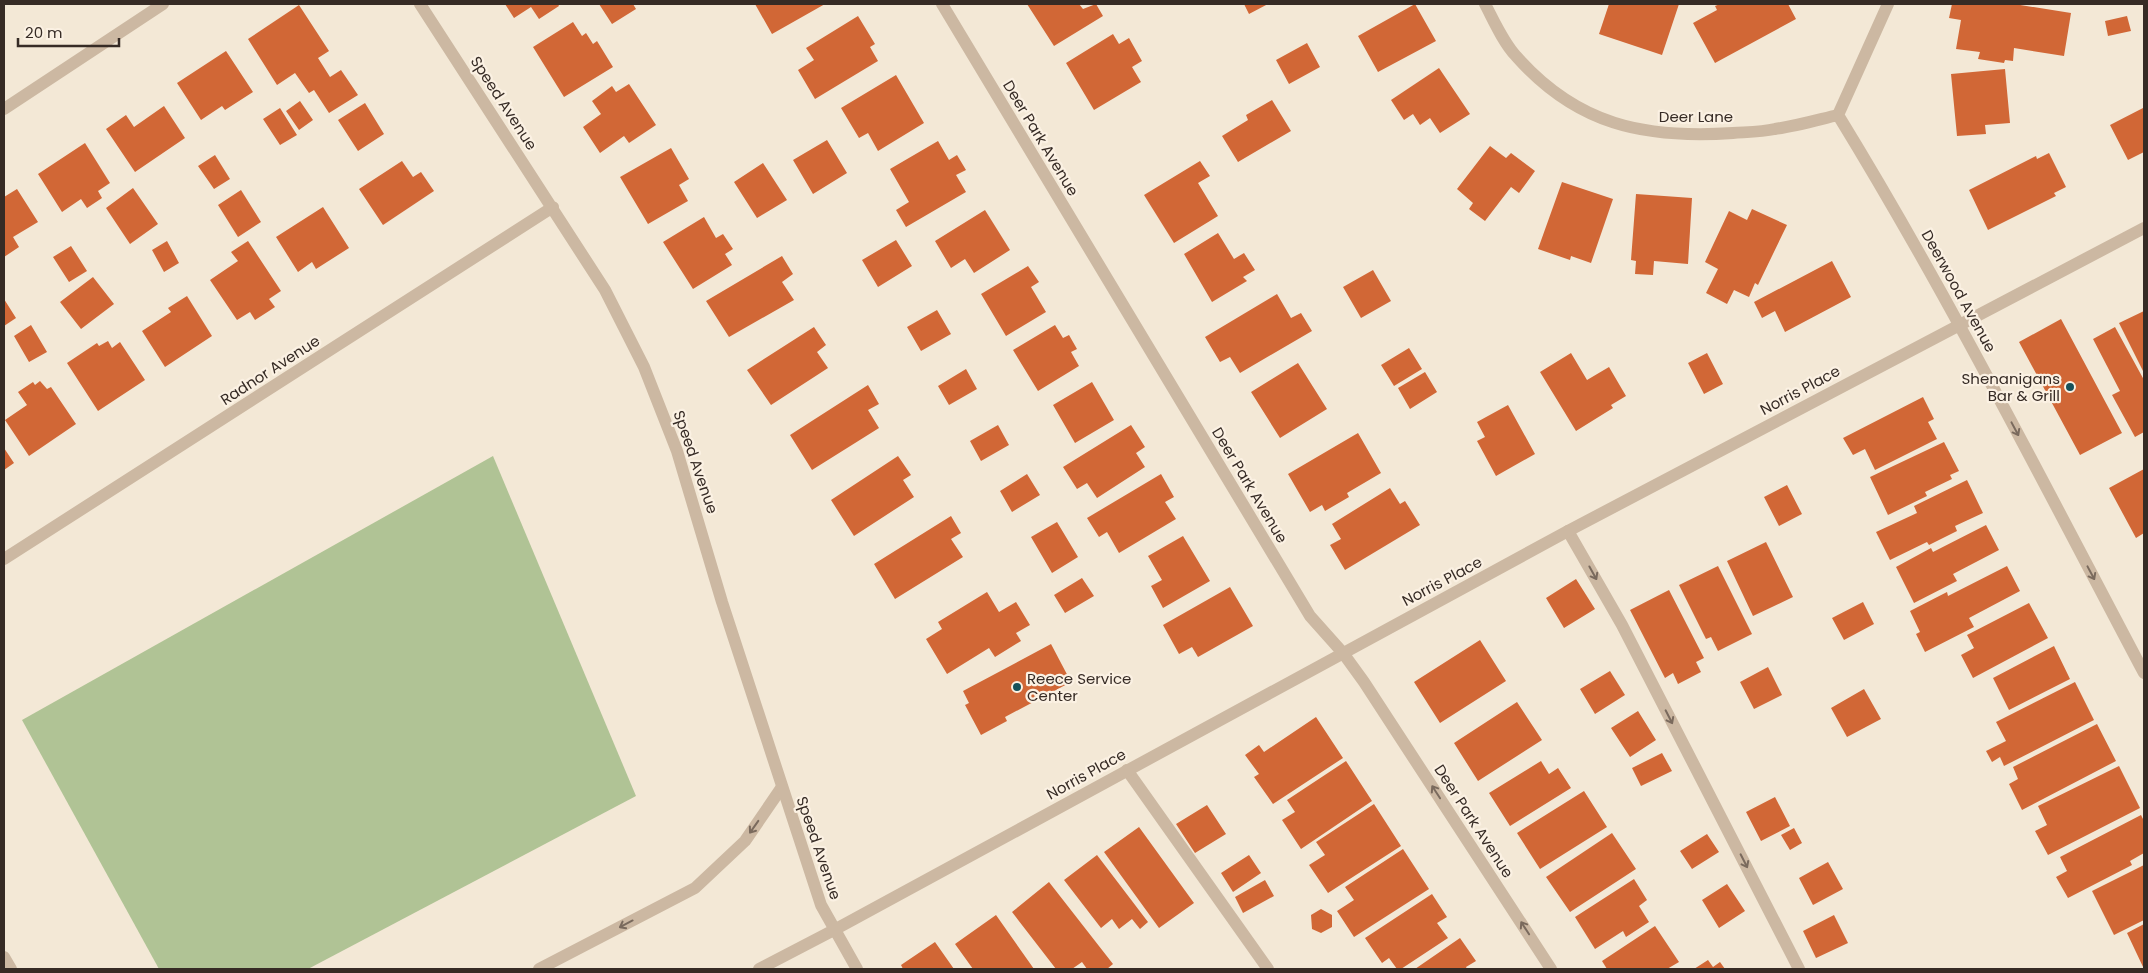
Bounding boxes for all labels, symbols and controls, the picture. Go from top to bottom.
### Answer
scale bar [18,15,119,47]
text: 20 m [25,22,63,43]
street label: Speed Avenue [466,52,542,154]
street label: Deer Park Avenue [998,76,1084,200]
street label: Deer Lane [1659,106,1733,127]
street label: Deerwood Avenue [1917,226,2001,356]
street label: Radnor Avenue [216,330,324,410]
street label: Norris Place [1756,360,1844,420]
place label: Shenanigans Bar & Grill [1962,368,2060,406]
marker: Shenanigans Bar & Grill [2064,381,2076,393]
street label: Speed Avenue [668,408,724,516]
one-way arrow [2010,422,2020,437]
street label: Deer Park Avenue [1207,423,1293,547]
street label: Norris Place [1398,551,1486,611]
one-way arrow [1589,565,1598,580]
one-way arrow [2087,565,2096,580]
place label: Reece Service Center [1027,668,1131,706]
marker: Reece Service Center [1011,681,1023,693]
one-way arrow [1664,709,1674,724]
street label: Norris Place [1043,744,1129,804]
street label: Deer Park Avenue [1429,760,1519,882]
one-way arrow [1431,786,1441,800]
street label: Speed Avenue [791,794,847,902]
one-way arrow [749,820,759,834]
one-way arrow [1740,853,1749,868]
one-way arrow [619,920,634,929]
one-way arrow [1519,922,1529,936]

